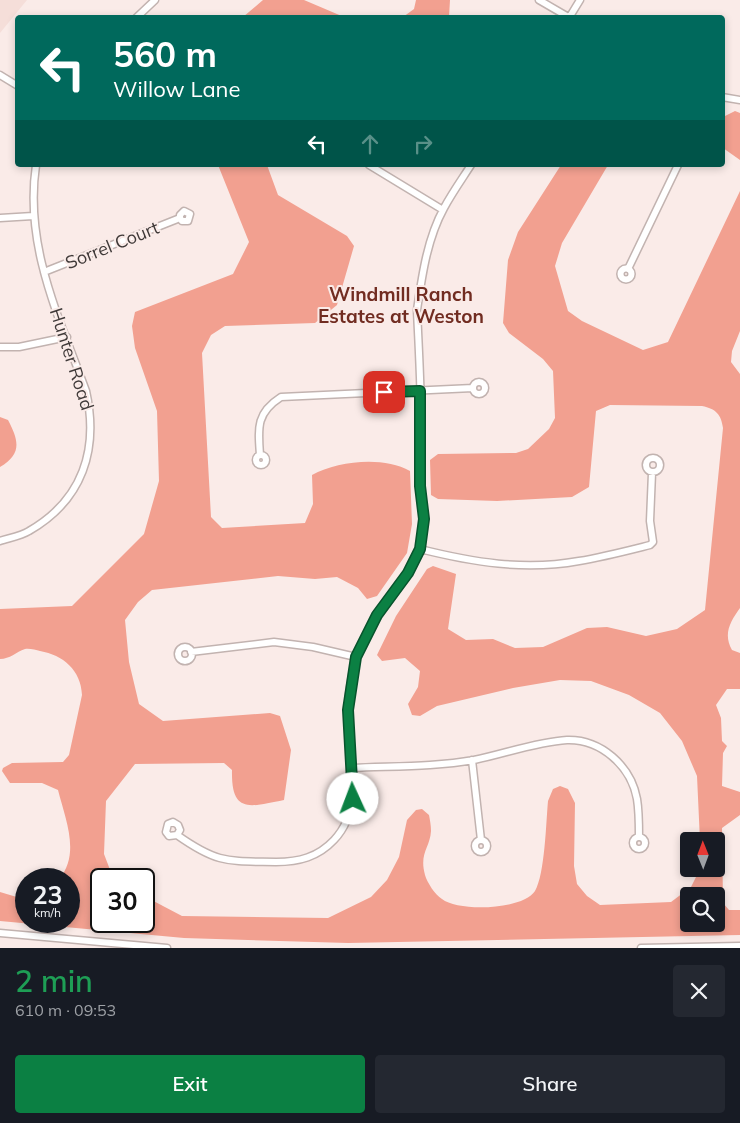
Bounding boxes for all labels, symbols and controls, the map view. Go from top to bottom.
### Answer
text: 560 m [113,32,217,76]
icon: left [30,35,95,100]
text: Willow Lane [113,75,240,103]
icon: left [303,130,331,158]
icon: ahead [356,130,384,158]
icon: right [409,130,437,158]
street label: Sorrel Court [62,216,162,274]
district label: Windmill Ranch Estates at Weston [318,282,484,328]
street label: Hunter Road [45,305,99,413]
pin [363,371,405,413]
icon: arrive [370,378,398,406]
position arrow [326,772,378,824]
north arrow [680,832,725,878]
map controls [680,832,725,932]
speed limit sign: 30 [90,868,155,933]
text: 23 [32,879,63,910]
button: search [680,887,725,932]
text: km/h [34,905,61,920]
text: 2 min [15,962,93,1000]
button: close [673,965,725,1017]
text: 610 m · 09:53 [15,1000,116,1020]
button: Exit [15,1055,365,1113]
button: Share [375,1055,725,1113]

